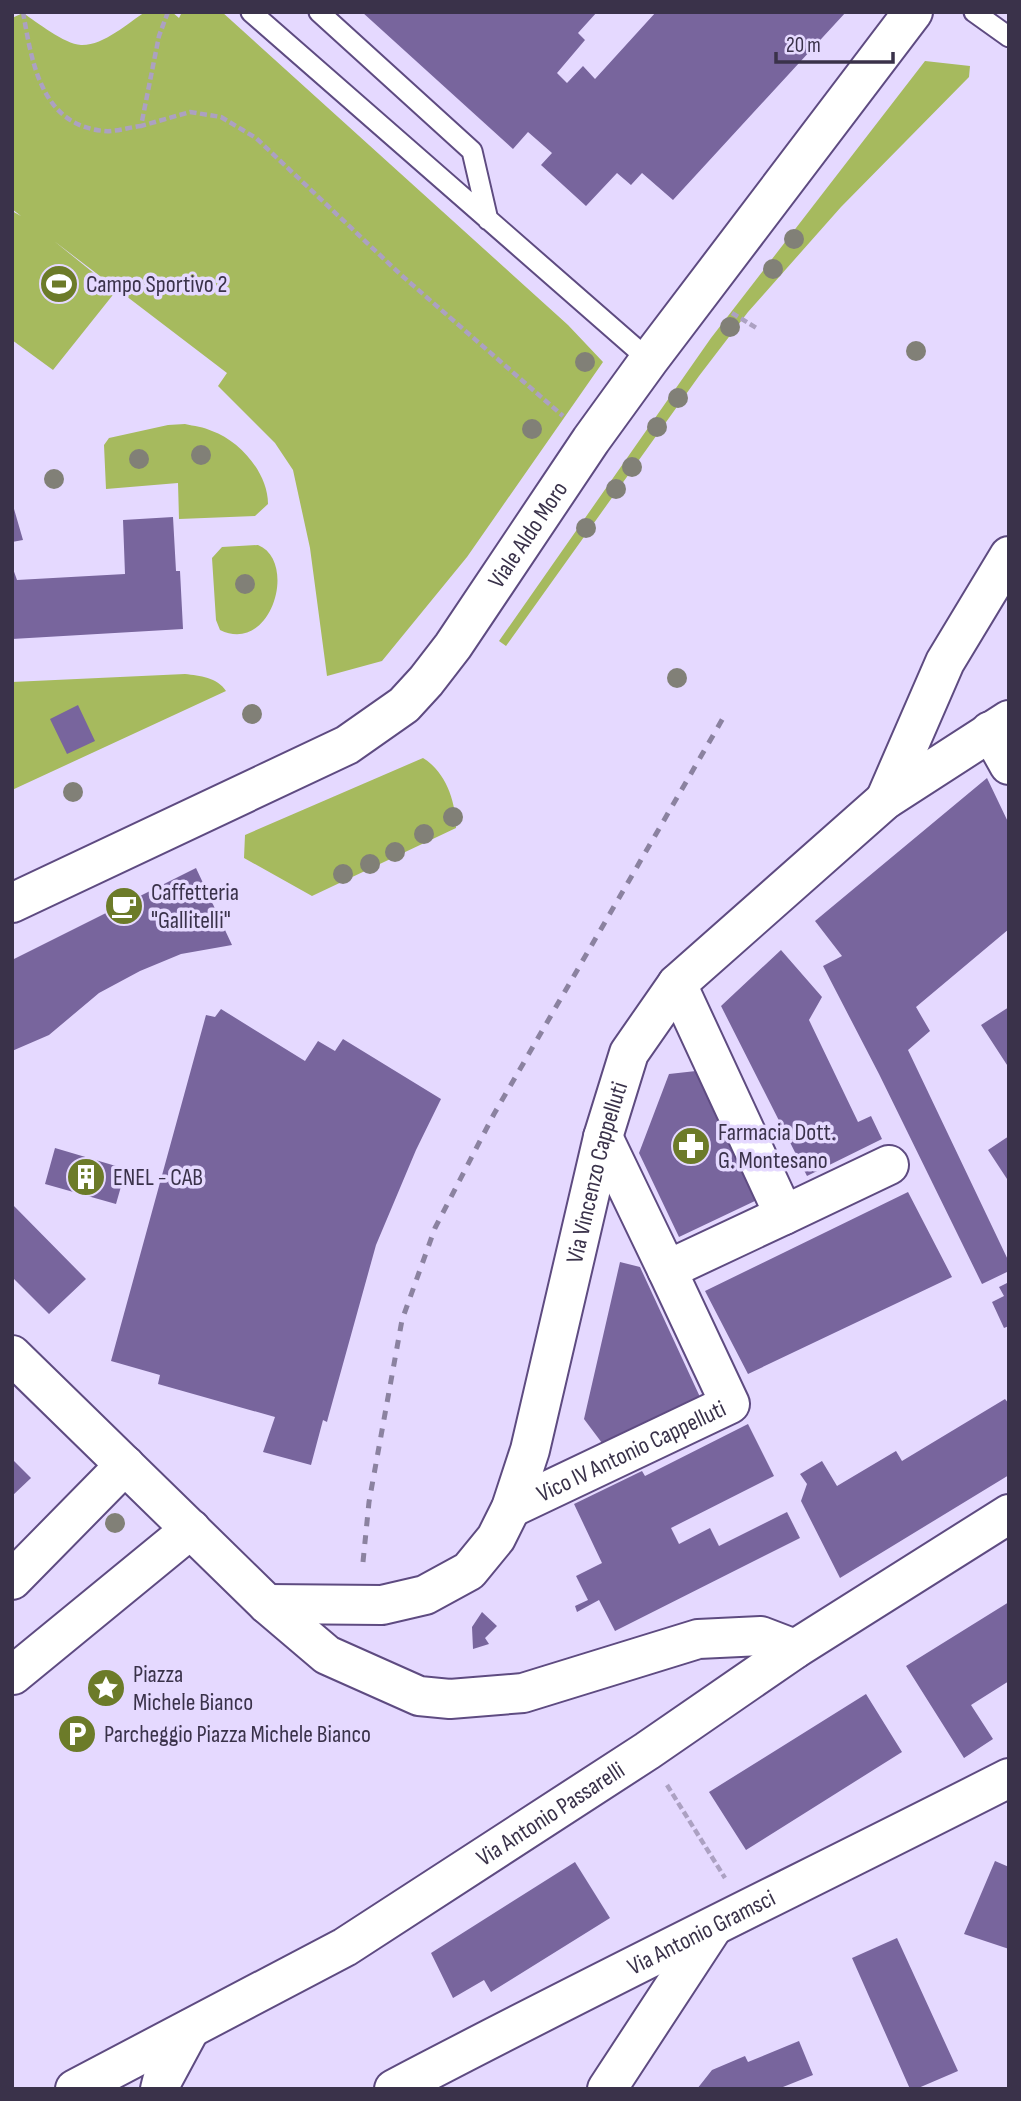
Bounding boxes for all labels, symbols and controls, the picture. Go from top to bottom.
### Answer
scale bar [776,21,893,65]
text: 20 m [786,33,821,58]
sports icon: Campo Sportivo 2 [38,263,80,305]
place label: Campo Sportivo 2 [86,270,227,299]
street label: Viale Aldo Moro [482,476,574,593]
place label: Caffetteria "Gallitelli" [151,878,239,935]
cafe icon: Caffetteria "Gallitelli" [103,885,145,927]
street label: Via Vincenzo Cappelluti [560,1078,634,1266]
place label: Farmacia Dott. G. Montesano [718,1118,836,1175]
pharmacy icon: Farmacia Dott. G. Montesano [670,1125,712,1167]
building icon: ENEL - CAB [65,1156,107,1198]
place label: ENEL - CAB [113,1163,203,1192]
street label: Vico IV Antonio Cappelluti [532,1394,730,1508]
place label: Piazza Michele Bianco [133,1660,253,1717]
place icon: Piazza Michele Bianco [85,1667,127,1709]
parking icon: Parcheggio Piazza Michele Bianco [56,1713,98,1755]
place label: Parcheggio Piazza Michele Bianco [104,1720,371,1749]
street label: Via Antonio Passarelli [471,1755,630,1872]
street label: Via Antonio Gramsci [623,1883,780,1981]

